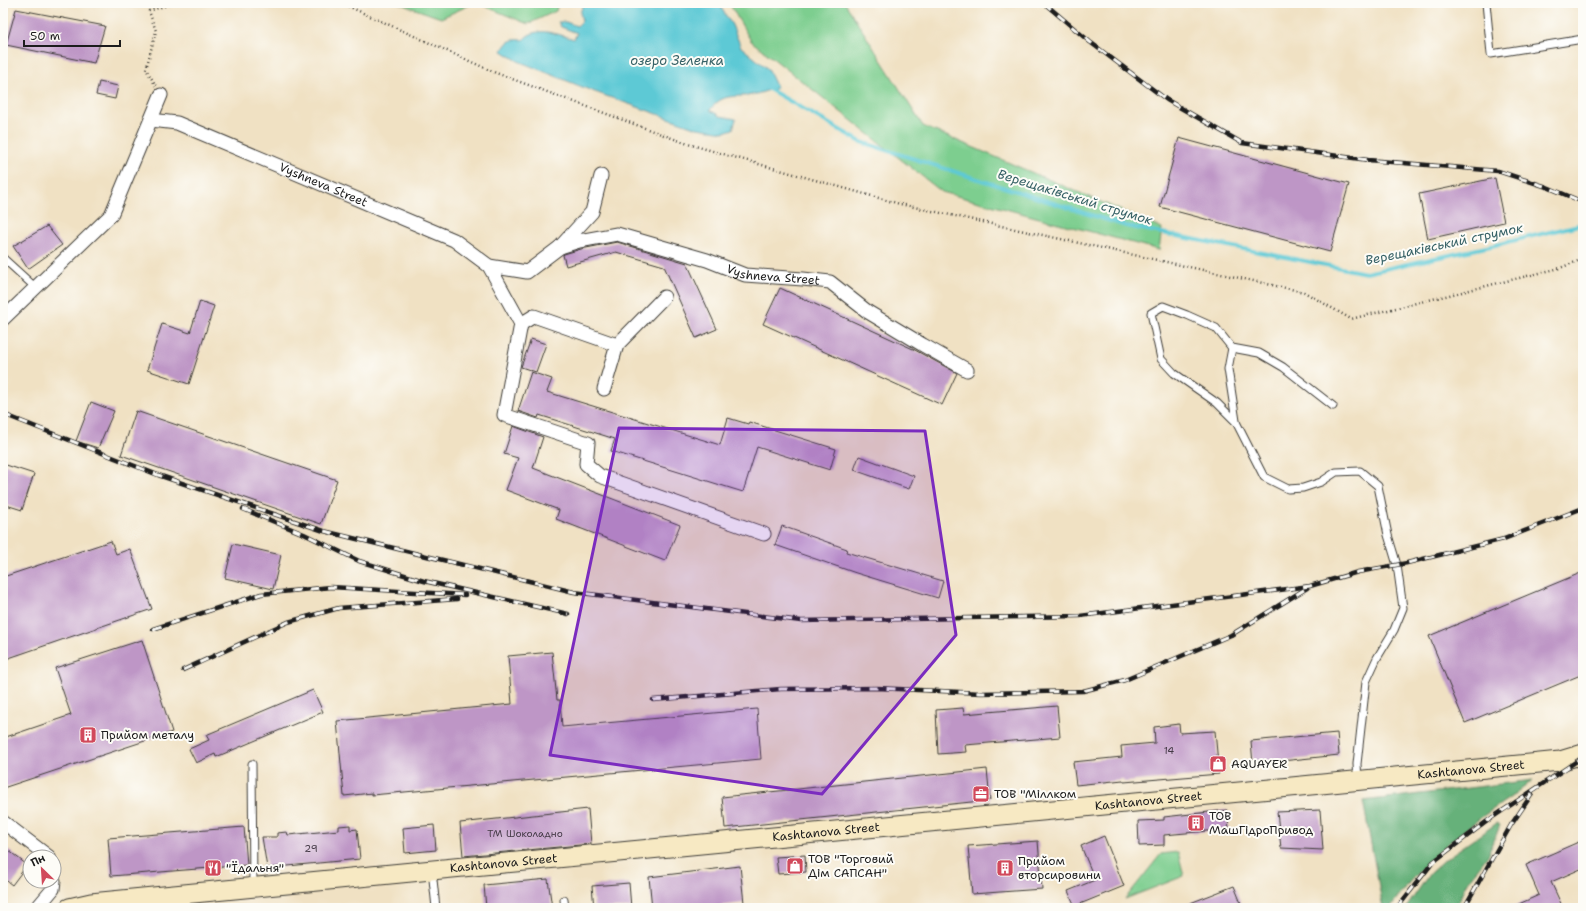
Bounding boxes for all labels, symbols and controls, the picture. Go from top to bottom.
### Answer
scale bar [24,22,120,48]
text: 50 m [30,28,60,44]
water label: озеро Зеленка [630,52,724,69]
street label: Vyshneva Street [277,159,370,211]
water label: Верещаківський струмок [996,165,1155,229]
water label: Верещаківський струмок [1364,219,1525,269]
street label: Vyshneva Street [724,260,821,289]
building icon: Прийом металу [78,725,98,745]
place label: Прийом металу [101,727,194,743]
house number: 14 [1164,744,1174,757]
shop icon: AQUAYER [1208,754,1228,774]
place label: AQUAYER [1231,756,1287,772]
street label: Kashtanova Street [1417,756,1525,783]
office icon: ТОВ "Міллком [971,784,991,804]
place label: ТОВ "Міллком [994,786,1076,802]
street label: Kashtanova Street [1094,788,1203,814]
place label: ТОВ МашГідроПривод [1209,808,1313,838]
building icon: ТОВ МашГідроПривод [1186,813,1206,833]
street label: Kashtanova Street [772,819,880,845]
house number: ТМ Шоколадно [487,827,563,840]
house number: 29 [304,842,318,855]
north arrow [22,849,62,889]
street label: Kashtanova Street [449,850,558,876]
text: Пн [28,851,48,870]
place label: ТОВ "Торговий Дім САПСАН" [808,851,894,881]
place label: Прийом вторсировини [1018,853,1101,883]
shop icon: ТОВ "Торговий Дім САПСАН" [785,856,805,876]
restaurant icon: "Їдальня" [203,858,223,878]
building icon: Прийом вторсировини [995,858,1015,878]
place label: "Їдальня" [226,860,284,876]

